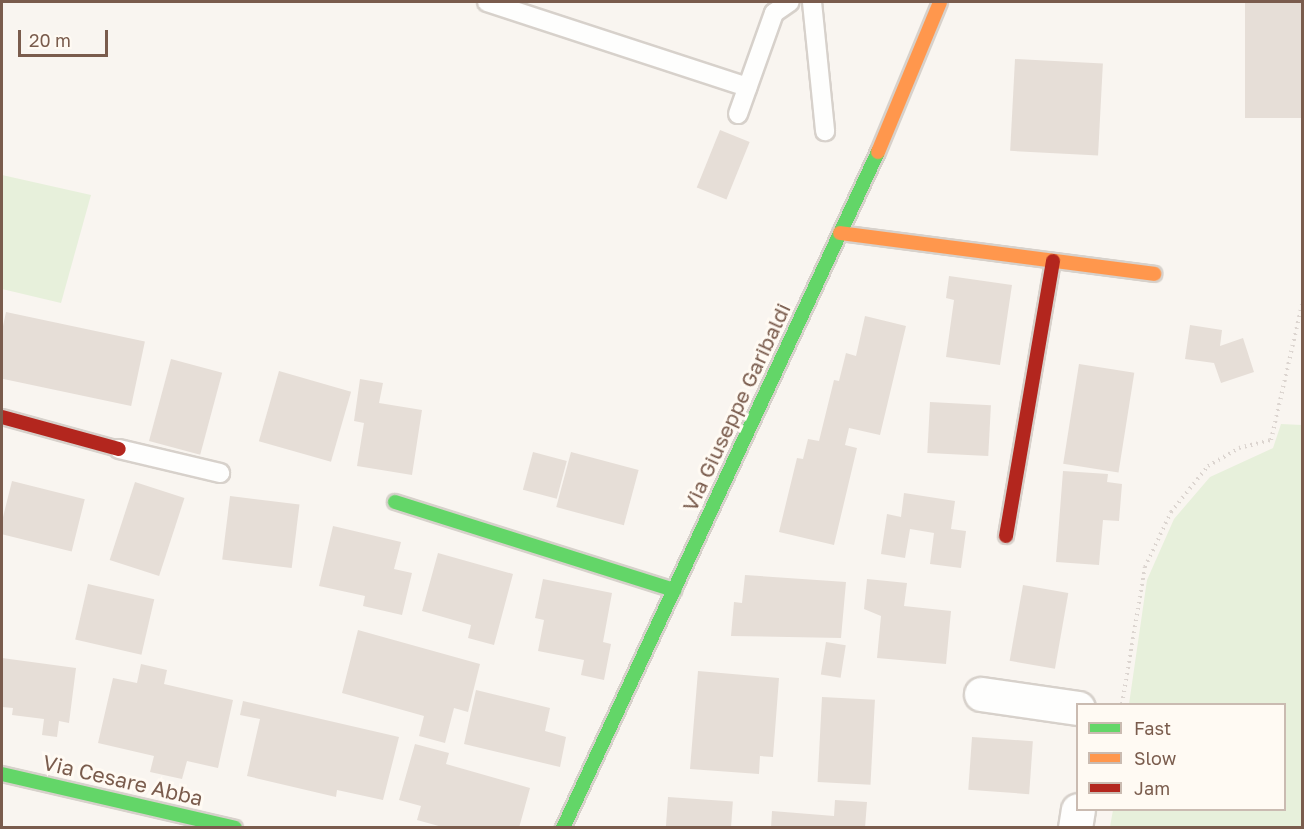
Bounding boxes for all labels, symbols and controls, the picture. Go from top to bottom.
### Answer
scale bar [21,18,111,56]
text: 20 m [29,29,71,51]
street label: Via Giuseppe Garibaldi [677,299,795,515]
legend [1076,703,1286,811]
text: Fast [1134,717,1171,739]
text: Slow [1134,747,1176,769]
street label: Via Cesare Abba [41,749,205,811]
text: Jam [1134,777,1170,799]

